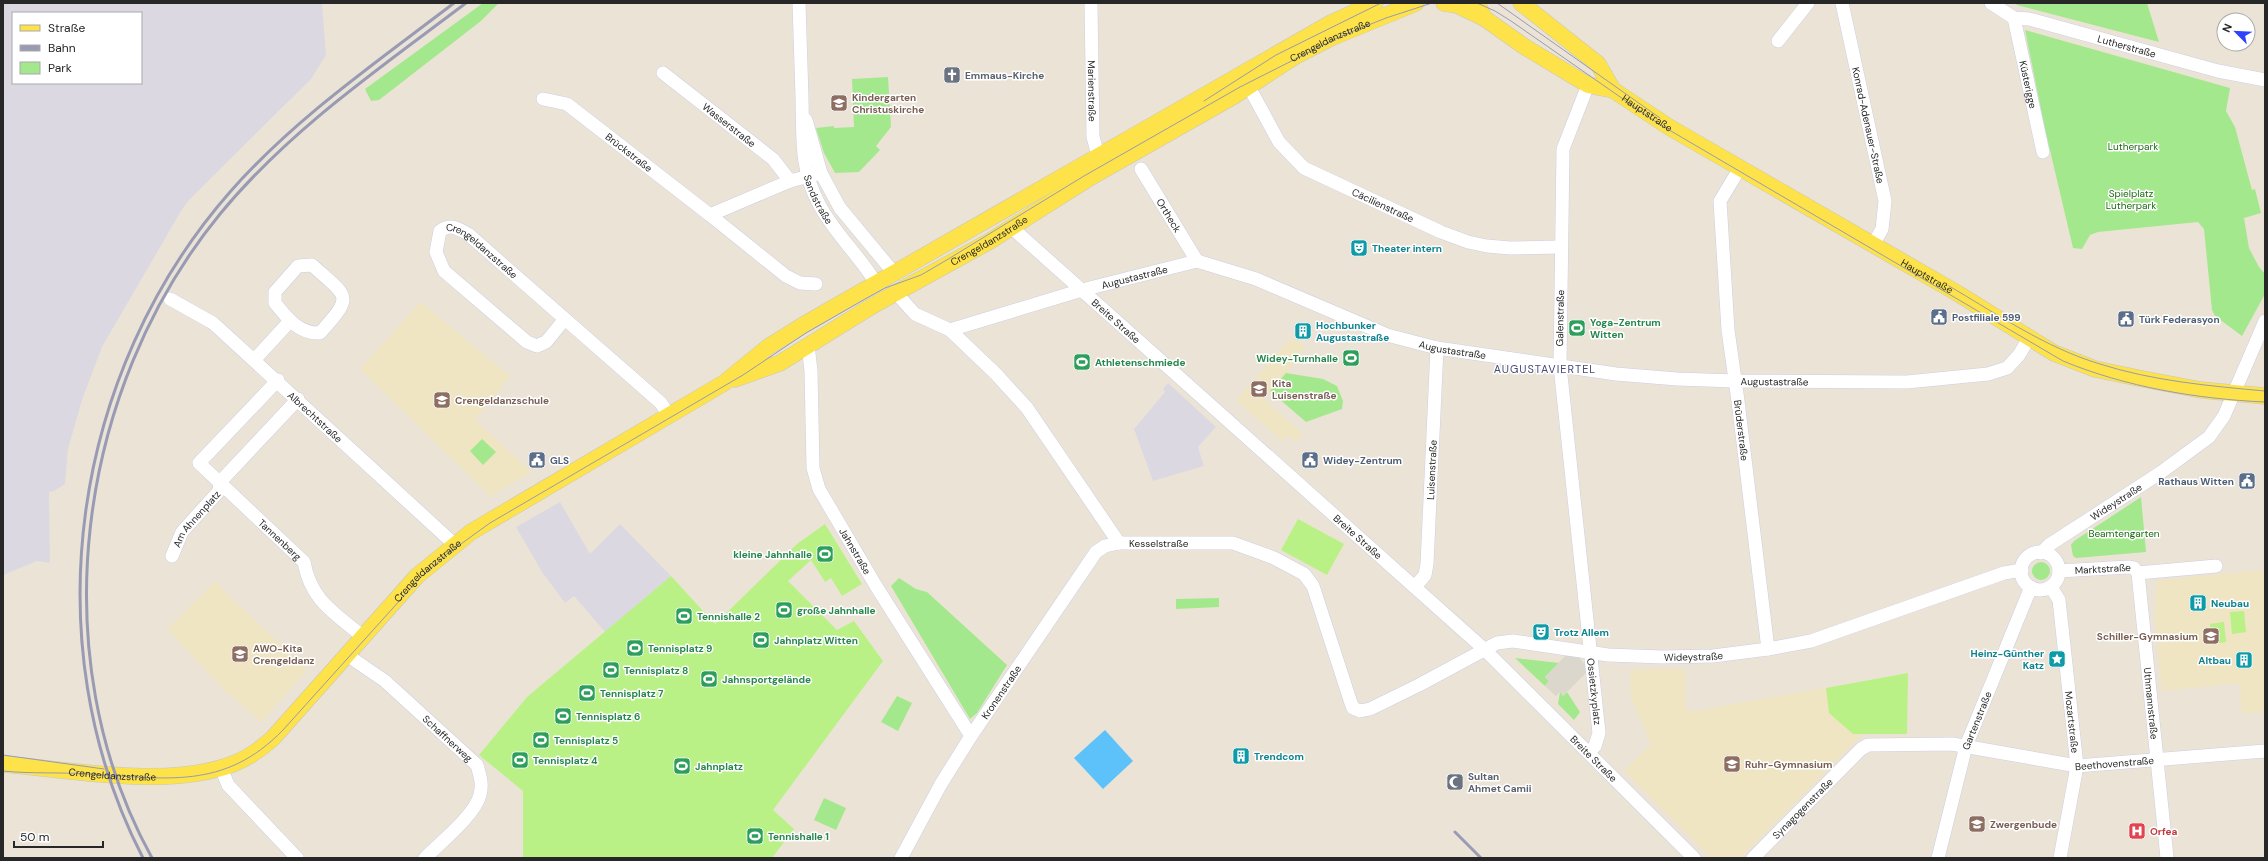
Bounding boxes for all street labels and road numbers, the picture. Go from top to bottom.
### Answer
street label: Crengeldanzstraße [1287,16,1373,65]
street label: Lutherstraße [2096,32,2158,60]
street label: Küsterigge [2017,59,2040,110]
street label: Marienstraße [1085,60,1099,122]
street label: Konrad-Adenauer-Straße [1850,66,1888,185]
street label: Hauptstraße [1620,91,1675,134]
street label: Wasserstraße [700,100,759,150]
street label: Brückstraße [603,130,655,175]
street label: Sandstraße [801,173,836,227]
street label: Cäcilienstraße [1350,185,1416,225]
street label: Ortheck [1154,196,1184,235]
street label: Crengeldanzstraße [948,212,1030,268]
street label: Crengeldanzstraße [446,220,521,281]
street label: Hauptstraße [1899,256,1956,296]
street label: Augustastraße [1100,262,1169,291]
street label: Galenstraße [1553,289,1567,346]
street label: Breite Straße [1089,296,1143,346]
street label: Augustastraße [1418,337,1487,362]
street label: Augustastraße [1741,375,1809,388]
street label: Albrechtstraße [285,388,346,445]
street label: Brüderstraße [1731,399,1752,462]
street label: Luisenstraße [1423,439,1439,500]
street label: Wideystraße [2087,480,2144,523]
street label: Am Ahnenplatz [170,487,223,549]
street label: Breite Straße [1331,511,1385,562]
street label: Tannenberg [256,516,305,563]
street label: Jahnstraße [837,525,874,577]
street label: Crengeldanzstraße [391,536,464,605]
street label: Kesselstraße [1129,537,1189,550]
street label: Marktstraße [2074,560,2133,577]
street label: Wideystraße [1664,648,1724,663]
street label: Ossietzkyplatz [1585,657,1605,726]
street label: Kronenstraße [978,662,1024,721]
street label: Uthmannstraße [2141,667,2161,740]
street label: Gartenstraße [1959,689,1994,752]
street label: Mozartstraße [2062,690,2082,754]
street label: Schaffnerweg [420,712,476,765]
street label: Breite Straße [1568,732,1620,785]
street label: Beethovenstraße [2074,753,2155,773]
street label: Crengeldanzstraße [68,765,157,783]
street label: Synagogenstraße [1769,775,1835,841]

